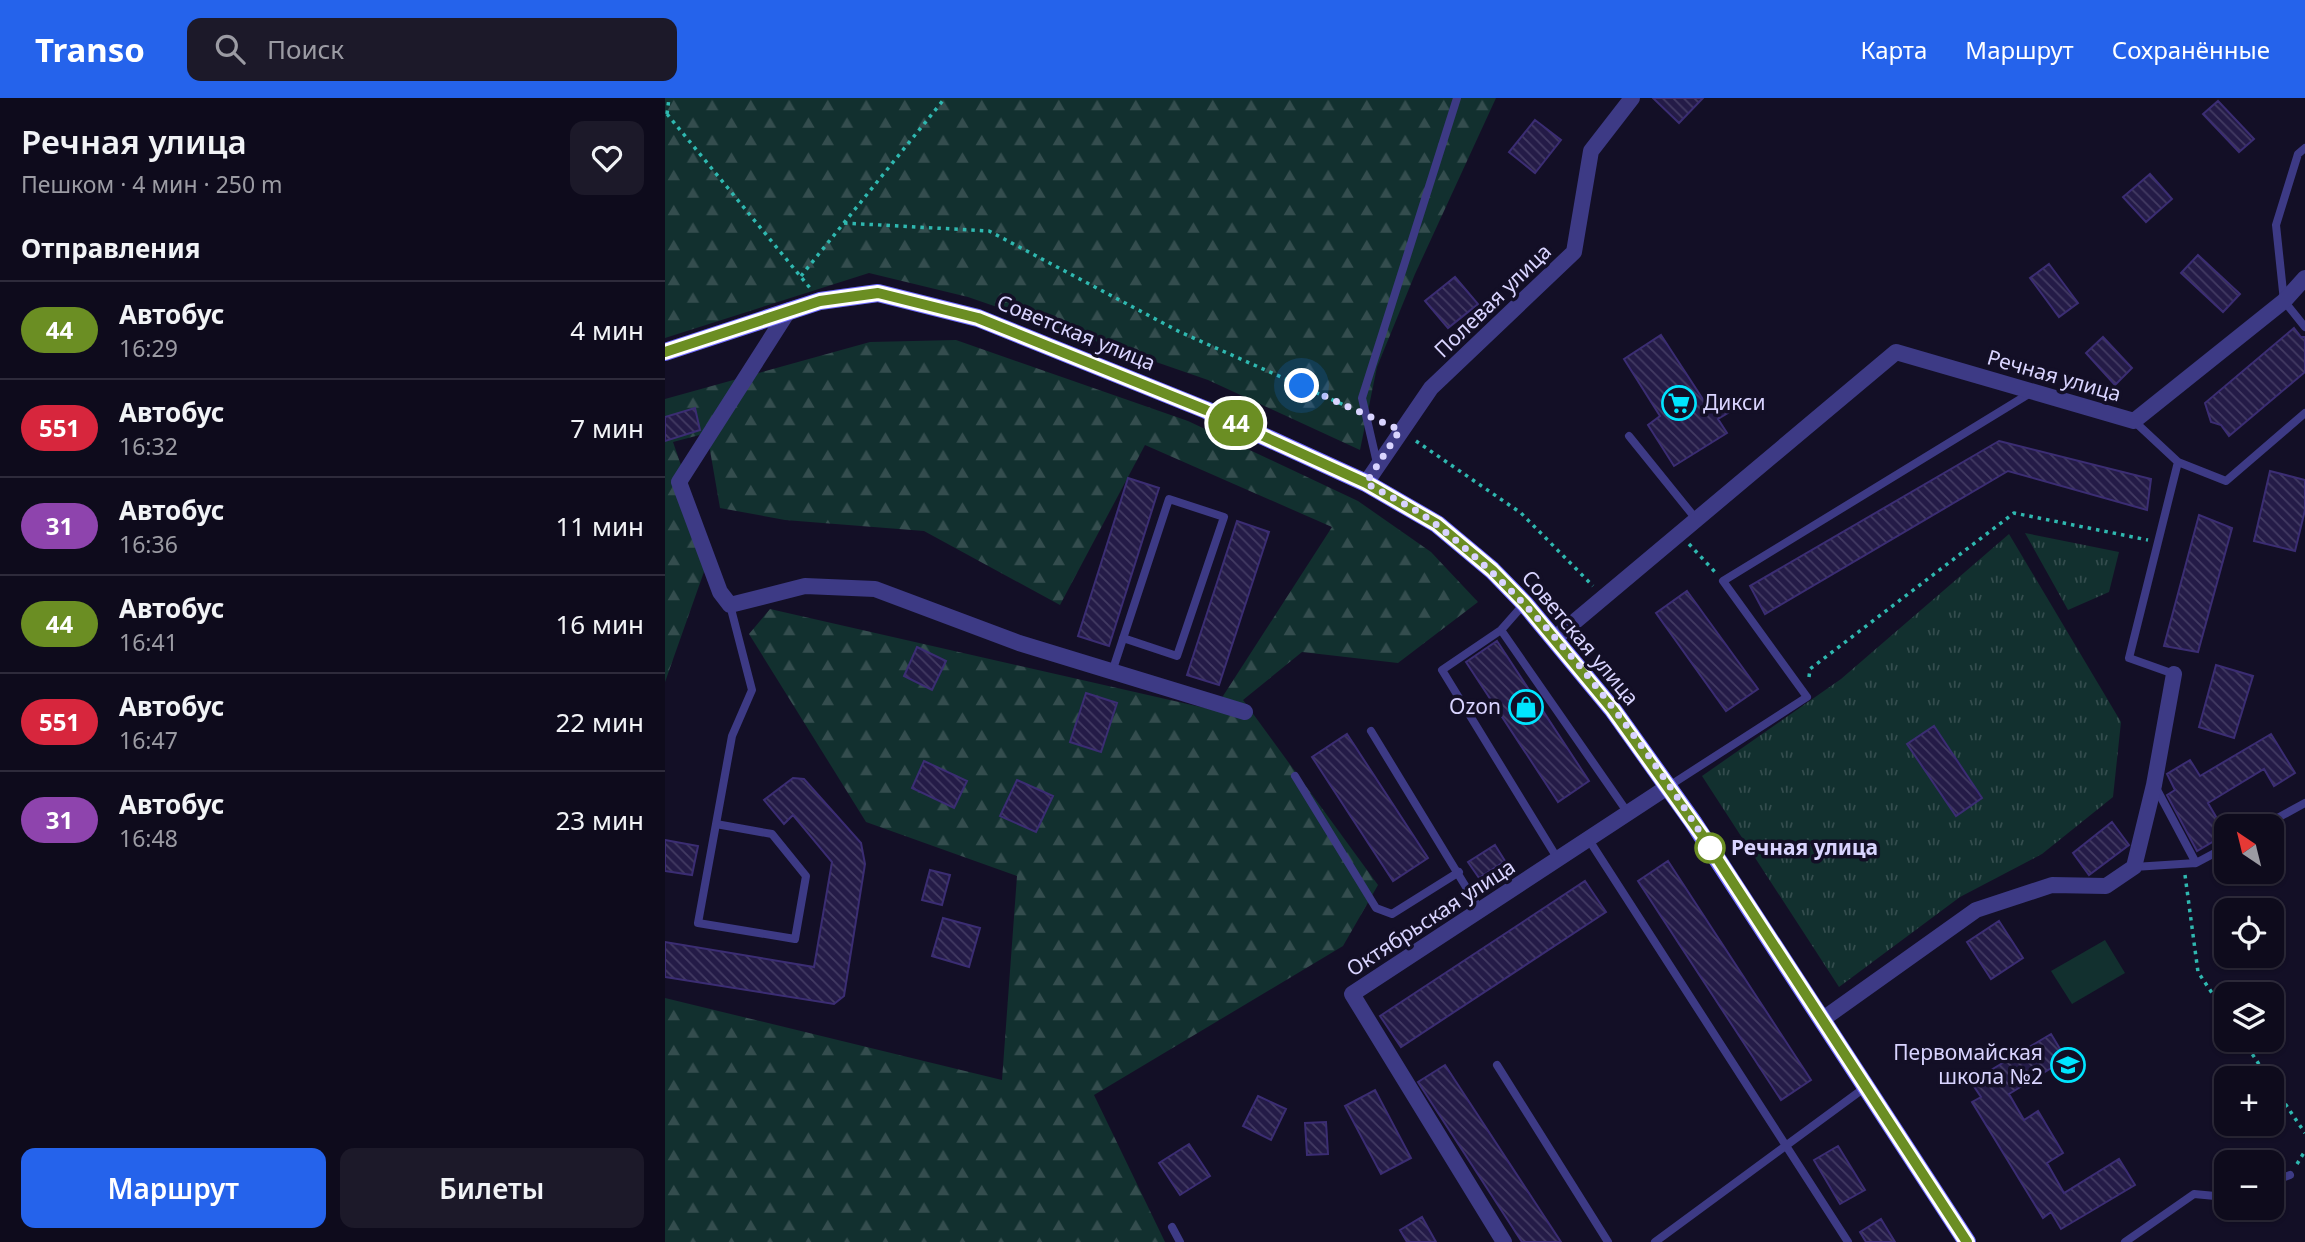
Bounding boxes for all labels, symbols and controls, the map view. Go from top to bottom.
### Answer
search box [187,18,677,81]
text: Transo [35,27,145,72]
icon: search [211,30,249,68]
text: Поиск [267,31,344,67]
text: Карта [1860,33,1927,66]
text: Маршрут [1965,33,2074,66]
text: Сохранённые [2112,33,2270,66]
text: Речная улица [21,119,247,164]
button: heart [570,121,644,195]
text: Пешком · 4 мин · 250 m [21,168,283,200]
text: Отправления [21,230,200,266]
street label: Полевая улица [1428,237,1557,363]
street label: Советская улица [993,288,1160,377]
text: Автобус [119,296,224,332]
text: 4 мин [570,312,644,348]
text: 44 [46,313,73,346]
text: 16:29 [119,332,178,364]
street label: Речная улица [1984,343,2124,408]
your location [1284,368,1319,403]
supermarket icon: Дикси [1660,384,1698,422]
place label: Дикси [1703,388,1765,416]
text: Автобус [119,394,224,430]
line badge: 44 [1205,400,1267,446]
text: 44 [1222,406,1250,439]
text: 7 мин [570,410,644,446]
text: 551 [39,411,80,444]
text: 16:32 [119,430,178,462]
text: Автобус [119,492,224,528]
text: 11 мин [555,508,644,544]
text: 31 [46,509,73,542]
text: 16:36 [119,528,178,560]
street label: Советская улица [1516,564,1646,711]
text: Автобус [119,590,224,626]
text: 16 мин [555,606,644,642]
text: 44 [46,607,73,640]
text: 16:41 [119,626,178,658]
text: Автобус [119,688,224,724]
shop icon: Ozon [1507,688,1545,726]
place label: Ozon [1449,692,1501,720]
text: 22 мин [555,704,644,740]
text: 551 [39,705,80,738]
text: 16:47 [119,724,178,756]
text: Автобус [119,786,224,822]
text: 23 мин [555,802,644,838]
text: 31 [46,803,73,836]
north arrow [2214,814,2284,884]
map controls [2214,814,2284,1220]
text: 16:48 [119,822,178,854]
marker: Речная улица [1695,833,1725,863]
place label: Речная улица [1731,833,1878,861]
street label: Октябрьская улица [1341,852,1520,982]
button: locate [2214,898,2284,968]
button: layers [2214,982,2284,1052]
place label: Первомайская школа №2 [1893,1038,2043,1090]
school or university icon: Первомайская школа №2 [2049,1046,2087,1084]
button: + [2214,1066,2284,1136]
button: Маршрут [21,1148,326,1228]
button: Билеты [340,1148,644,1228]
button: − [2214,1150,2284,1220]

